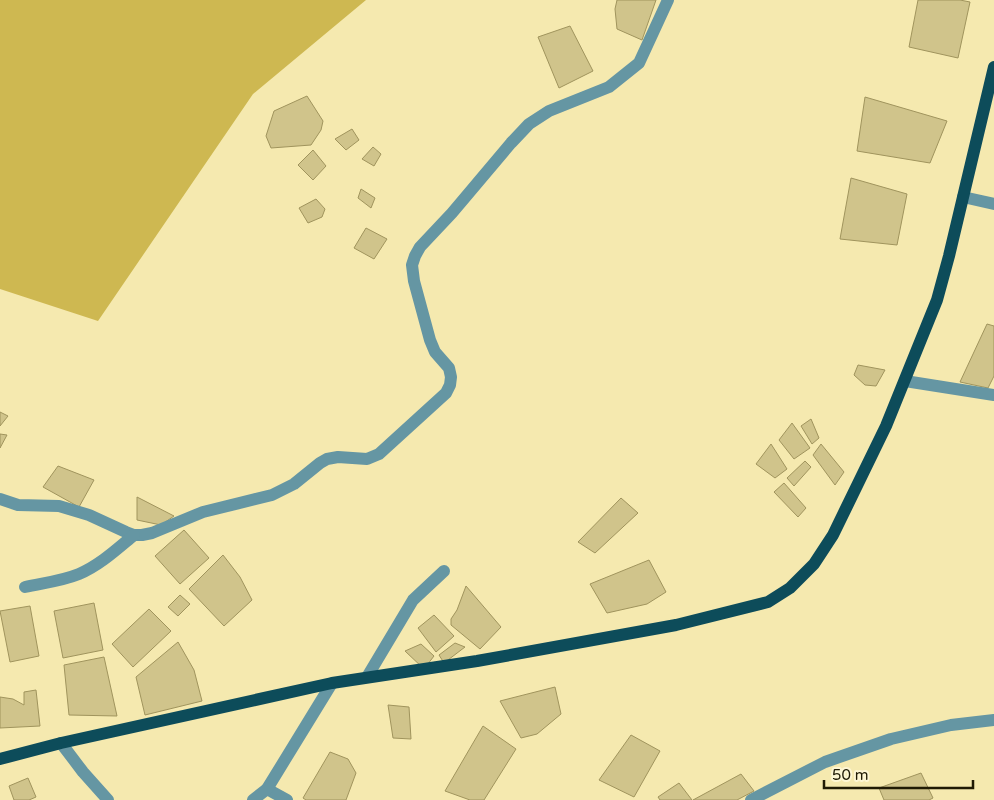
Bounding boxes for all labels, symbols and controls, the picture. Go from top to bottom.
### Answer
scale bar [824,758,973,790]
text: 50 m [832,766,869,784]

